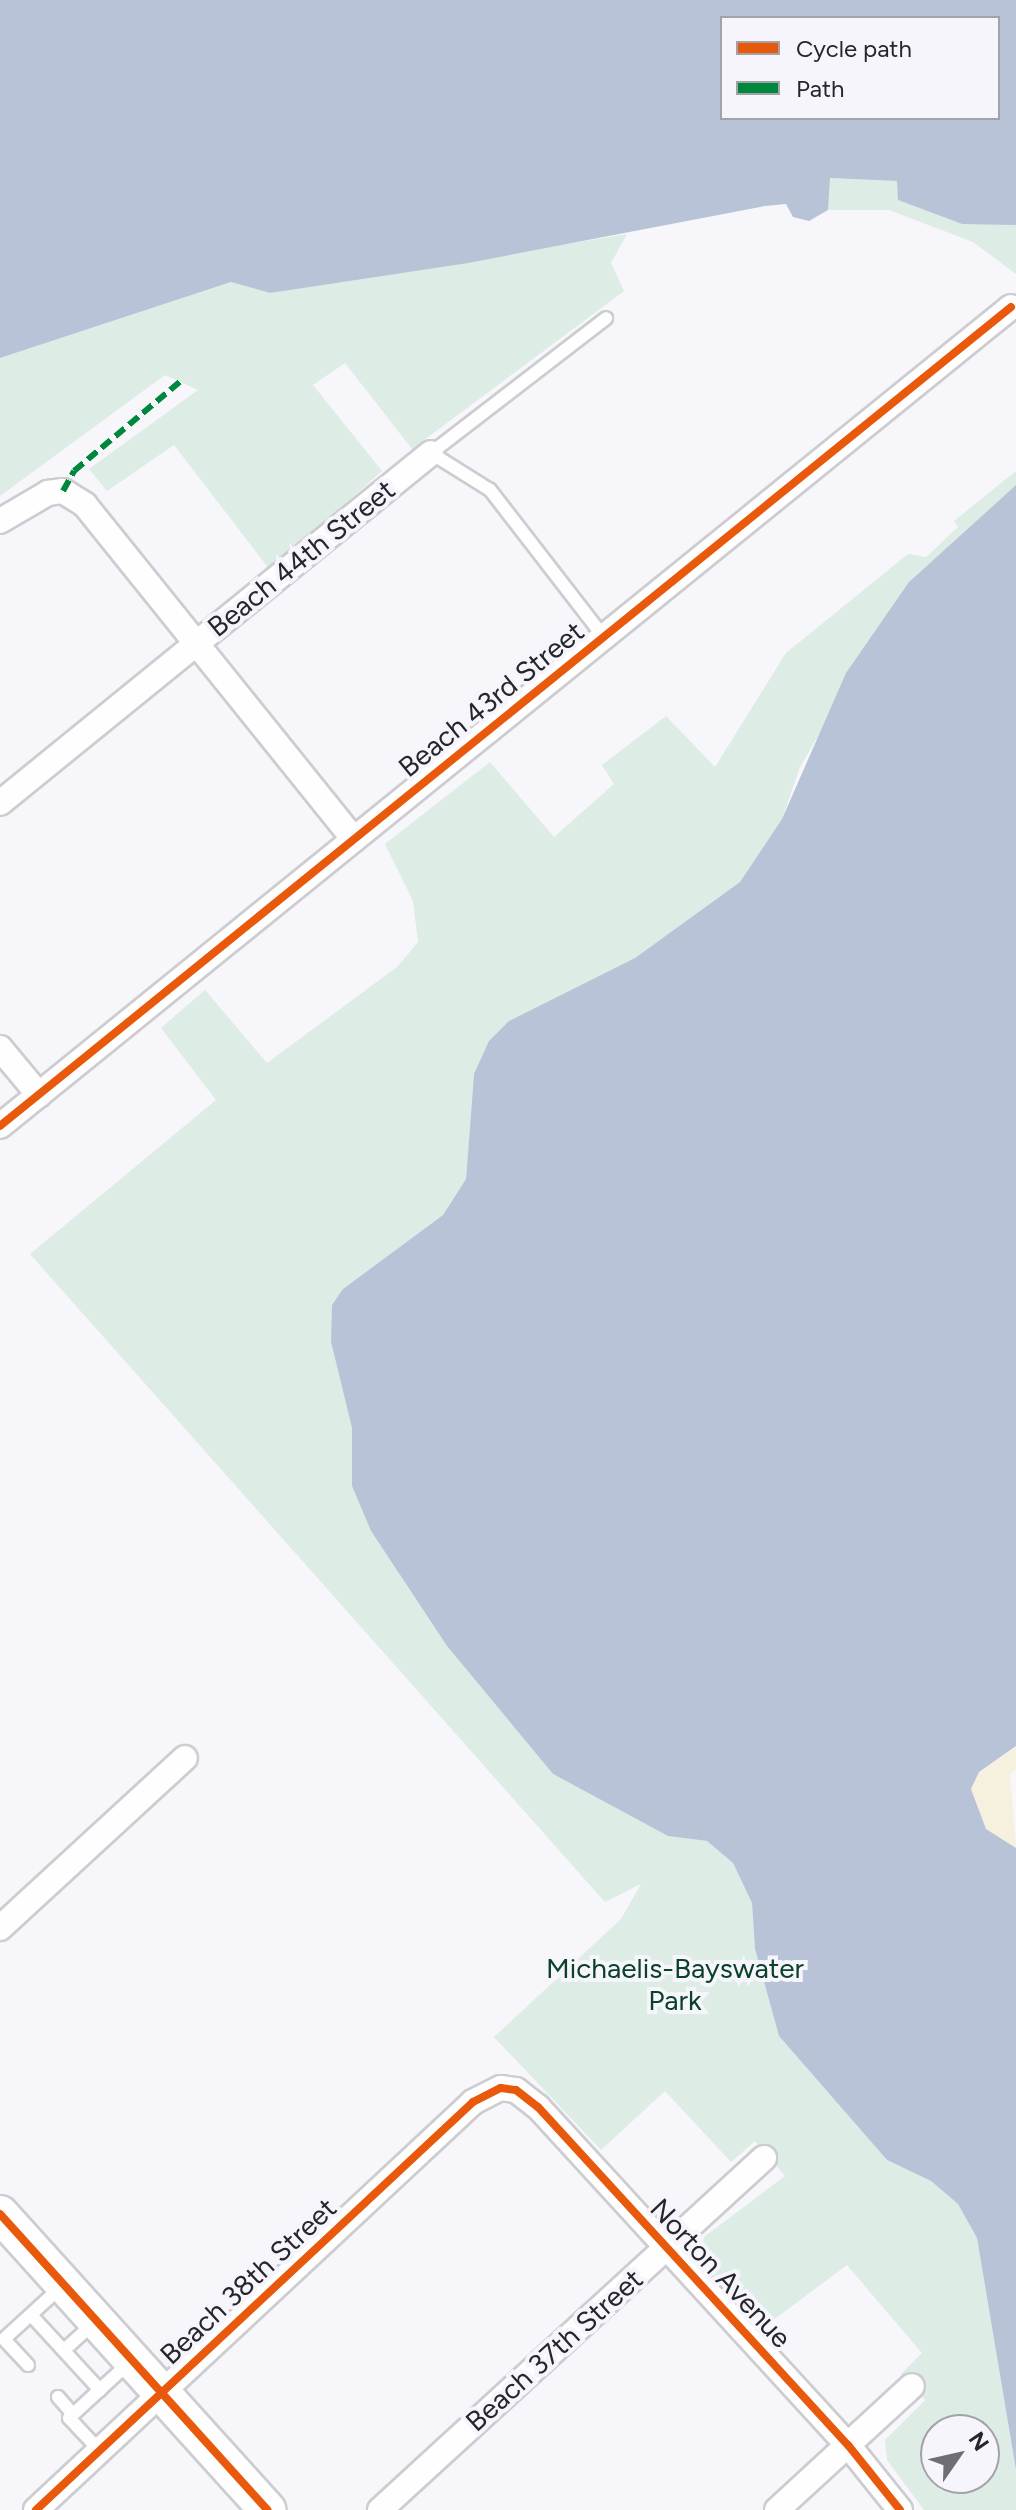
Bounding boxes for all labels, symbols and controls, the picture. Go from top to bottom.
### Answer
legend [720,16,1000,120]
text: Cycle path [796,34,912,63]
text: Path [796,74,844,103]
street label: Beach 44th Street [201,472,401,644]
street label: Beach 43rd Street [392,614,590,784]
park label: Michaelis-Bayswater Park [546,1951,804,2017]
street label: Beach 38th Street [153,2191,343,2371]
street label: Norton Avenue [643,2192,799,2354]
street label: Beach 37th Street [459,2262,649,2438]
north arrow [920,2414,1000,2494]
text: N [963,2427,995,2456]

